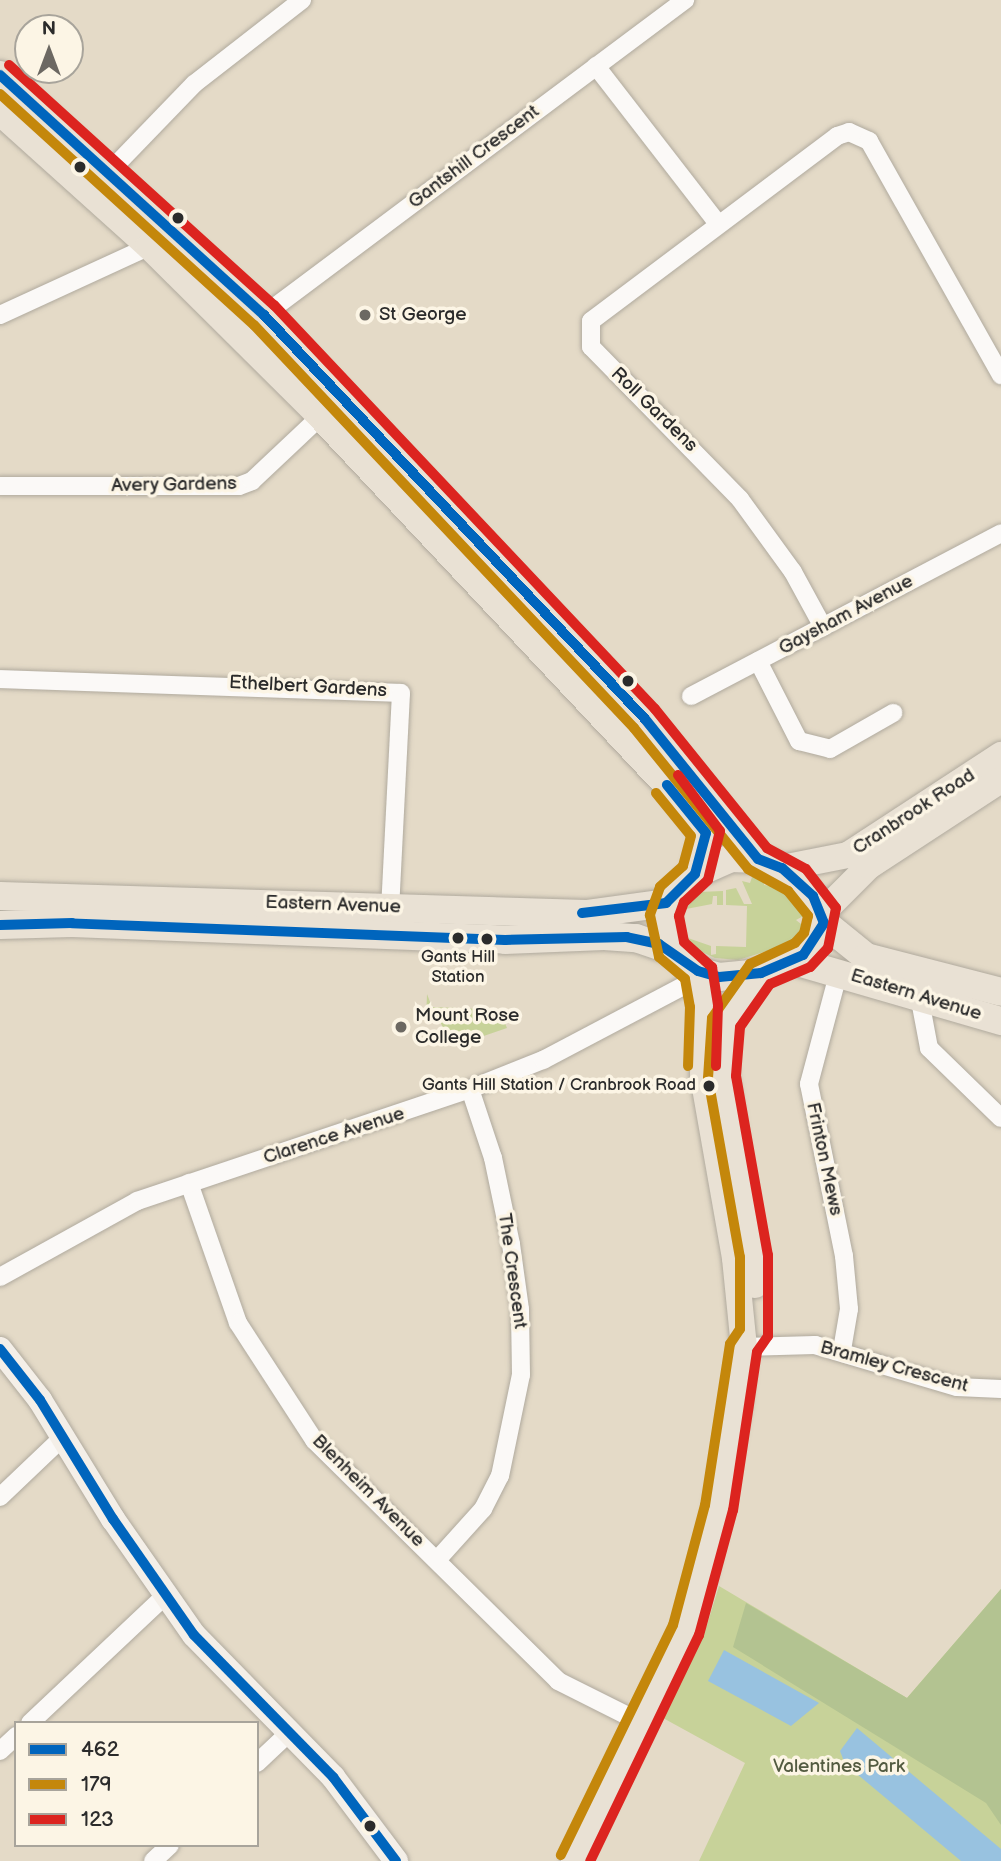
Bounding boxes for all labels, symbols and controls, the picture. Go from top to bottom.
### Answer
north arrow [14,14,84,84]
text: N [42,18,56,41]
street label: Gantshill Crescent [404,100,544,214]
unlabelled marker [73,160,87,174]
unlabelled marker [171,211,185,225]
place label: St George [379,304,467,326]
marker: St George [357,307,373,323]
street label: Roll Gardens [606,363,702,457]
street label: Avery Gardens [111,472,237,498]
street label: Gaysham Avenue [775,570,917,660]
street label: Ethelbert Gardens [228,671,388,703]
unlabelled marker [621,674,635,688]
street label: Cranbrook Road [849,764,979,860]
street label: Eastern Avenue [265,891,401,919]
marker: Gants Hill Station [451,931,465,945]
unlabelled marker [480,932,494,946]
place label: Gants Hill Station [421,948,495,988]
street label: Eastern Avenue [848,964,984,1026]
place label: Mount Rose College [415,1005,519,1049]
marker: Mount Rose College [393,1019,409,1035]
place label: Gants Hill Station / Cranbrook Road [422,1076,696,1096]
marker: Gants Hill Station / Cranbrook Road [702,1079,716,1093]
street label: Frinton Mews [801,1100,847,1218]
street label: Clarence Avenue [261,1102,407,1170]
street label: The Crescent [493,1212,531,1330]
street label: Bramley Crescent [817,1336,971,1398]
street label: Blenheim Avenue [307,1430,429,1552]
legend [14,1721,259,1847]
text: 462 [81,1737,119,1762]
park label: Valentines Park [773,1756,905,1778]
text: 179 [81,1772,112,1797]
text: 123 [81,1807,114,1832]
unlabelled marker [363,1819,377,1833]

